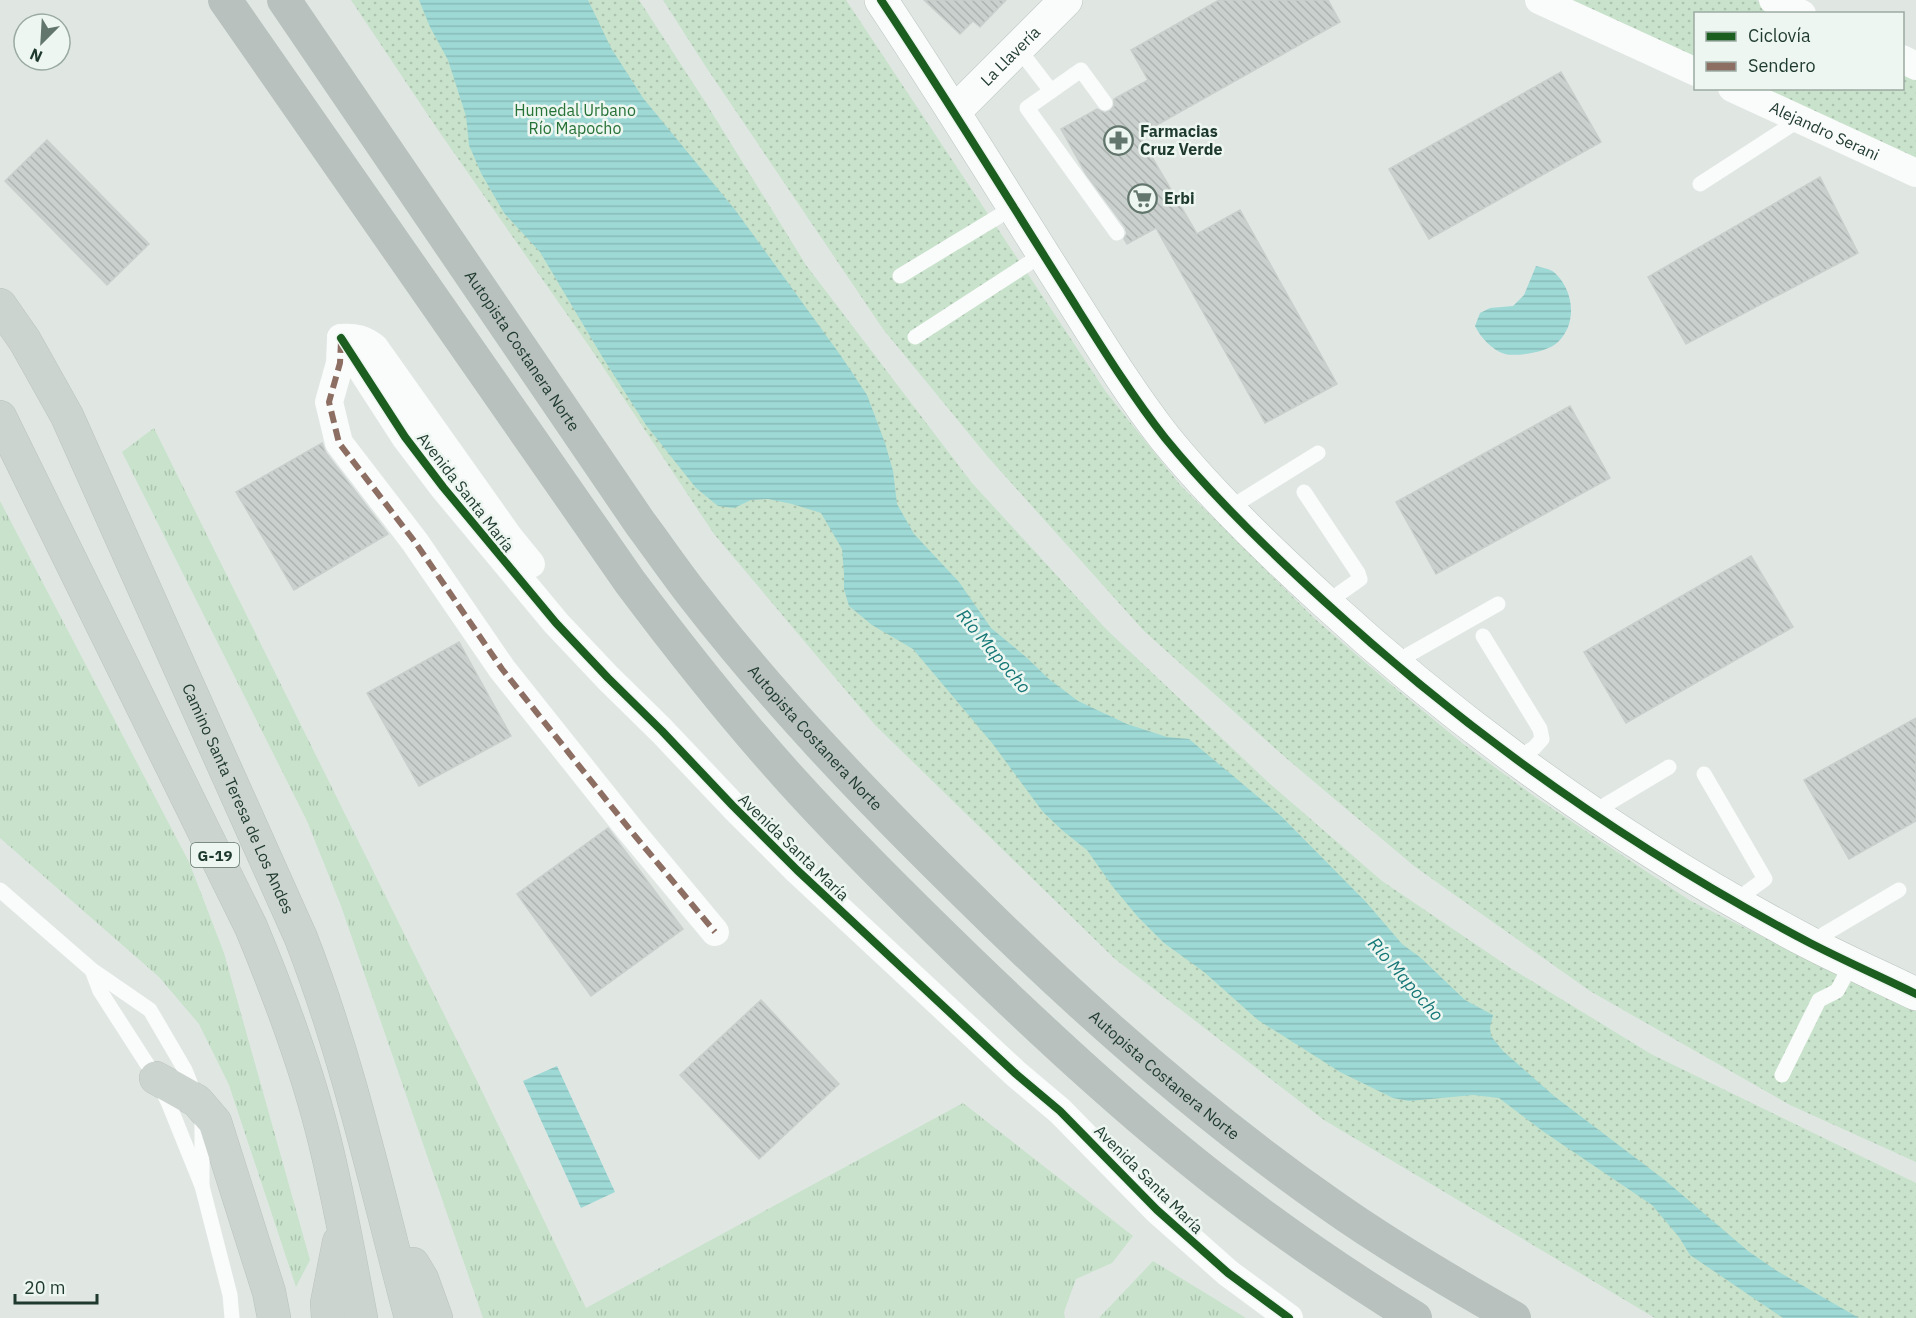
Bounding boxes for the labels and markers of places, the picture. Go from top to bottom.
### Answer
place label: Farmacias Cruz Verde [1140,121,1222,159]
pharmacy icon: Farmacias Cruz Verde [1103,124,1135,156]
supermarket icon: Erbi [1127,182,1159,214]
place label: Erbi [1164,188,1194,208]

